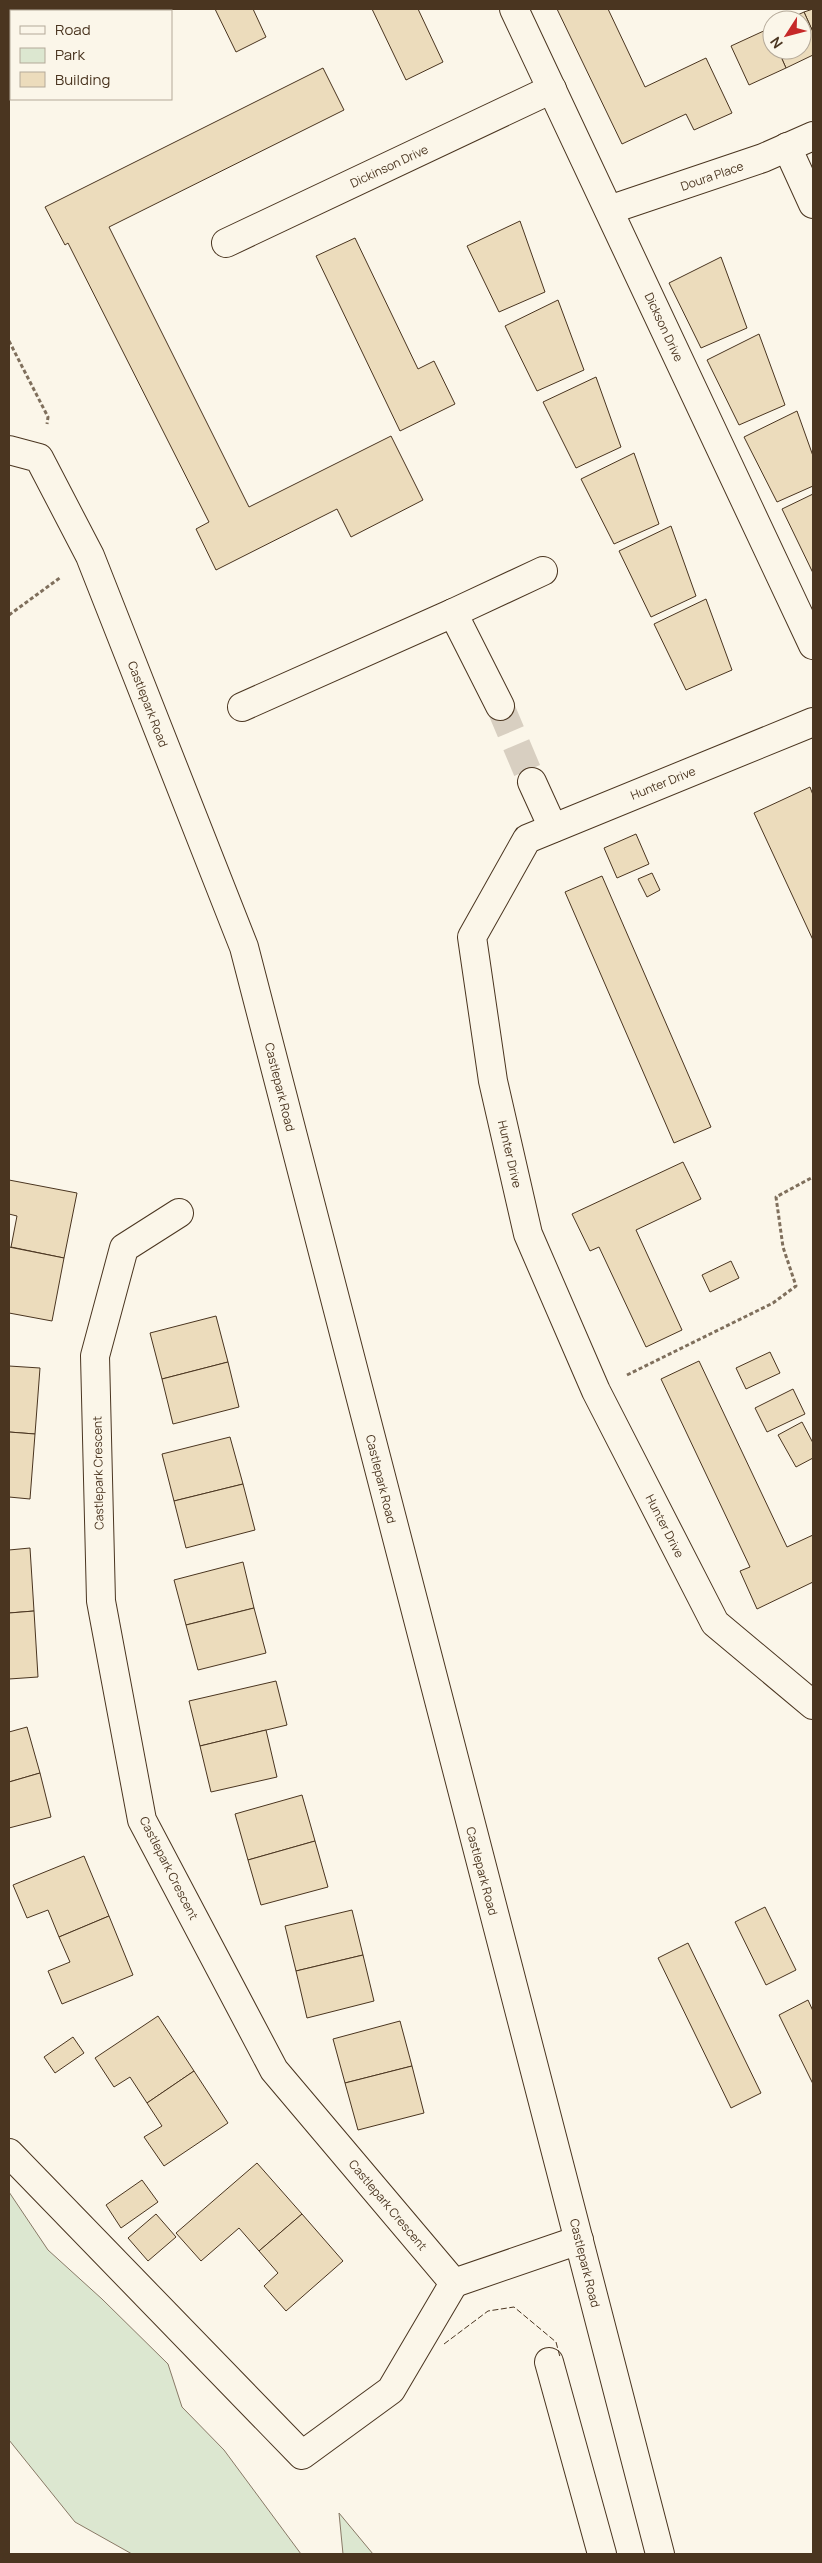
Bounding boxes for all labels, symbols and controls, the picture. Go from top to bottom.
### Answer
legend [10,10,172,100]
north arrow [762,10,812,60]
text: Road [55,19,91,40]
text: N [765,33,787,53]
text: Park [55,44,85,65]
text: Building [55,69,110,90]
street label: Dickinson Drive [347,140,431,192]
street label: Doura Place [678,157,746,195]
street label: Dickson Drive [641,290,687,364]
street label: Castlepark Road [124,659,172,749]
street label: Hunter Drive [628,762,698,804]
street label: Castlepark Road [261,1041,299,1133]
street label: Hunter Drive [494,1119,526,1189]
street label: Castlepark Crescent [89,1416,107,1530]
street label: Castlepark Road [362,1433,400,1525]
street label: Hunter Drive [642,1491,688,1561]
street label: Castlepark Crescent [136,1813,202,1923]
street label: Castlepark Road [462,1825,502,1917]
street label: Castlepark Crescent [345,2156,431,2254]
street label: Castlepark Road [566,2217,604,2309]

